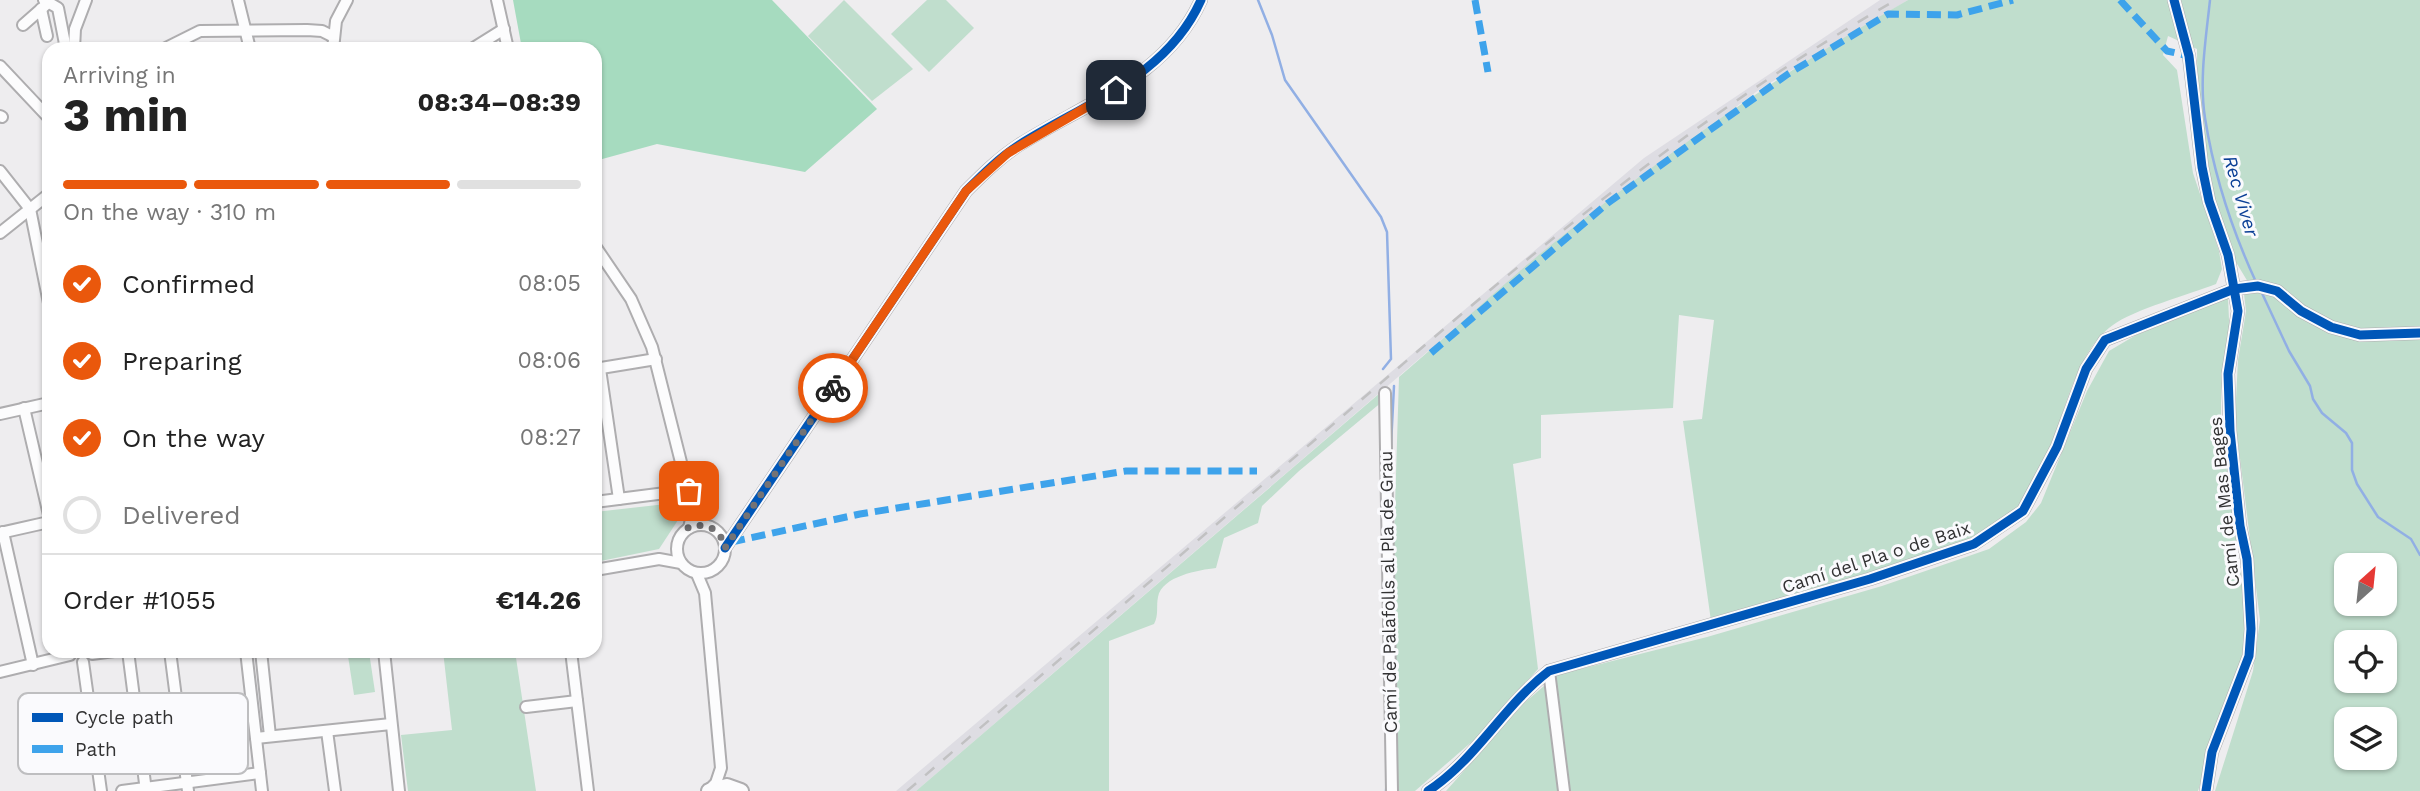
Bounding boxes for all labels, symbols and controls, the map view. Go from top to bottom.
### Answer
pin [1086,60,1146,120]
text: Arriving in [63,62,176,89]
icon: home [1097,71,1135,109]
text: 08:34–08:39 [418,87,581,117]
text: 3 min [63,88,189,142]
water label: Rec Viver [2218,153,2264,240]
text: On the way · 310 m [63,199,276,226]
icon: check [63,265,101,303]
text: Confirmed [122,269,255,299]
text: 08:05 [518,270,581,297]
icon: check [63,342,101,380]
text: Preparing [122,346,242,376]
text: 08:06 [517,347,581,374]
courier [798,353,868,423]
icon: bike [814,369,852,407]
street label: Camí de Mas Bages [2205,416,2243,588]
icon: check [63,419,101,457]
text: On the way [122,423,265,453]
text: 08:27 [520,424,581,451]
street label: Camí de Palafolls al Pla de Grau [1375,451,1401,733]
pin [659,461,719,521]
icon: bag [670,472,708,510]
text: Delivered [122,500,241,530]
street label: Camí del Pla o de Baix [1779,517,1973,597]
north arrow [2334,553,2398,616]
map controls [2334,553,2397,770]
text: Order #1055 [63,585,216,615]
text: €14.26 [496,585,581,615]
button: locate [2334,630,2397,693]
legend [18,693,248,774]
text: Cycle path [75,706,174,729]
button: layers [2334,707,2397,770]
text: Path [75,738,117,761]

